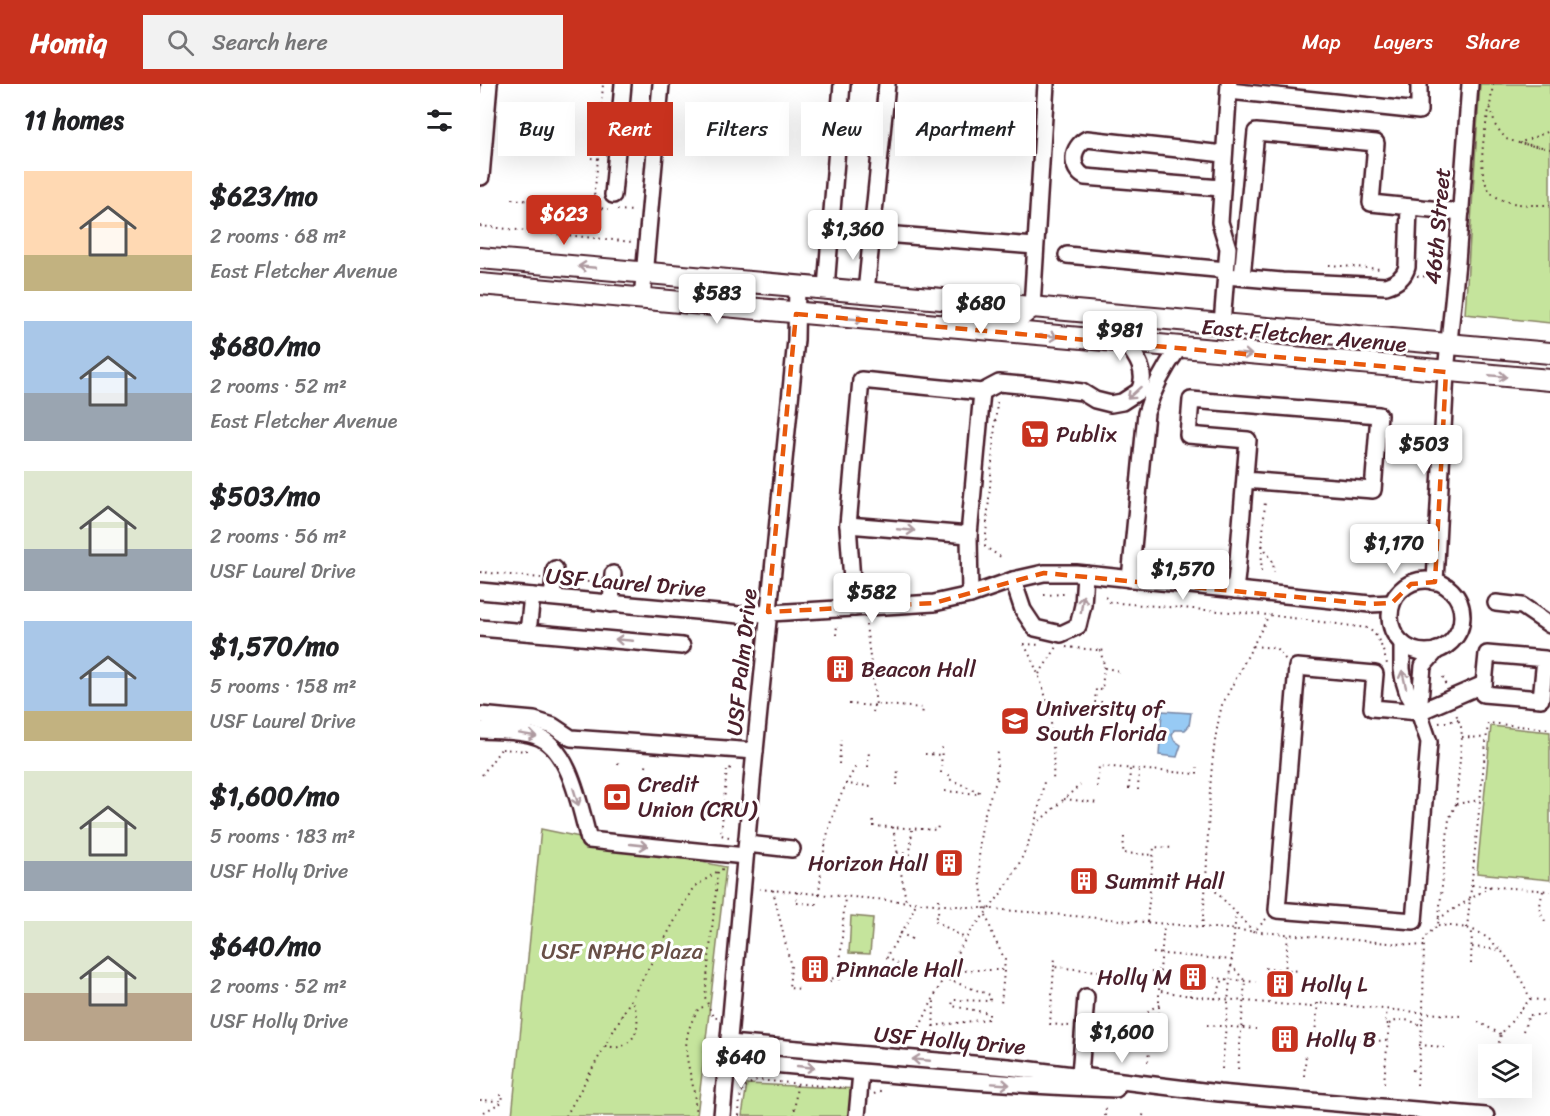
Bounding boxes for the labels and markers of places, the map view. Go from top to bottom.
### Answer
pin: $623 [528,195,600,246]
pin: $1,360 [804,210,902,261]
pin: $583 [681,274,753,325]
pin: $680 [945,284,1017,335]
pin: $981 [1084,311,1156,362]
place label: Publix [1056,415,1118,454]
supermarket icon: Publix [1019,418,1051,450]
pin: $503 [1388,425,1460,476]
pin: $1,170 [1345,524,1443,575]
pin: $1,570 [1134,550,1232,601]
pin: $582 [836,573,908,624]
place label: Beacon Hall [861,650,977,689]
building icon: Beacon Hall [824,653,856,685]
place label: University of South Florida [1036,689,1167,753]
school or university icon: University of South Florida [999,705,1031,737]
place label: Credit Union (CRU) [638,765,758,829]
bank icon: Credit Union (CRU) [601,781,633,813]
place label: Horizon Hall [808,844,929,883]
building icon: Horizon Hall [933,847,965,879]
place label: Summit Hall [1105,862,1225,901]
building icon: Summit Hall [1068,865,1100,897]
place label: Pinnacle Hall [836,950,964,989]
building icon: Pinnacle Hall [799,953,831,985]
place label: Holly M [1097,958,1172,997]
building icon: Holly M [1177,961,1209,993]
place label: Holly L [1301,965,1367,1004]
building icon: Holly L [1264,968,1296,1000]
pin: $1,600 [1073,1013,1171,1064]
place label: Holly B [1306,1020,1376,1059]
building icon: Holly B [1269,1023,1301,1055]
pin: $640 [705,1038,777,1089]

